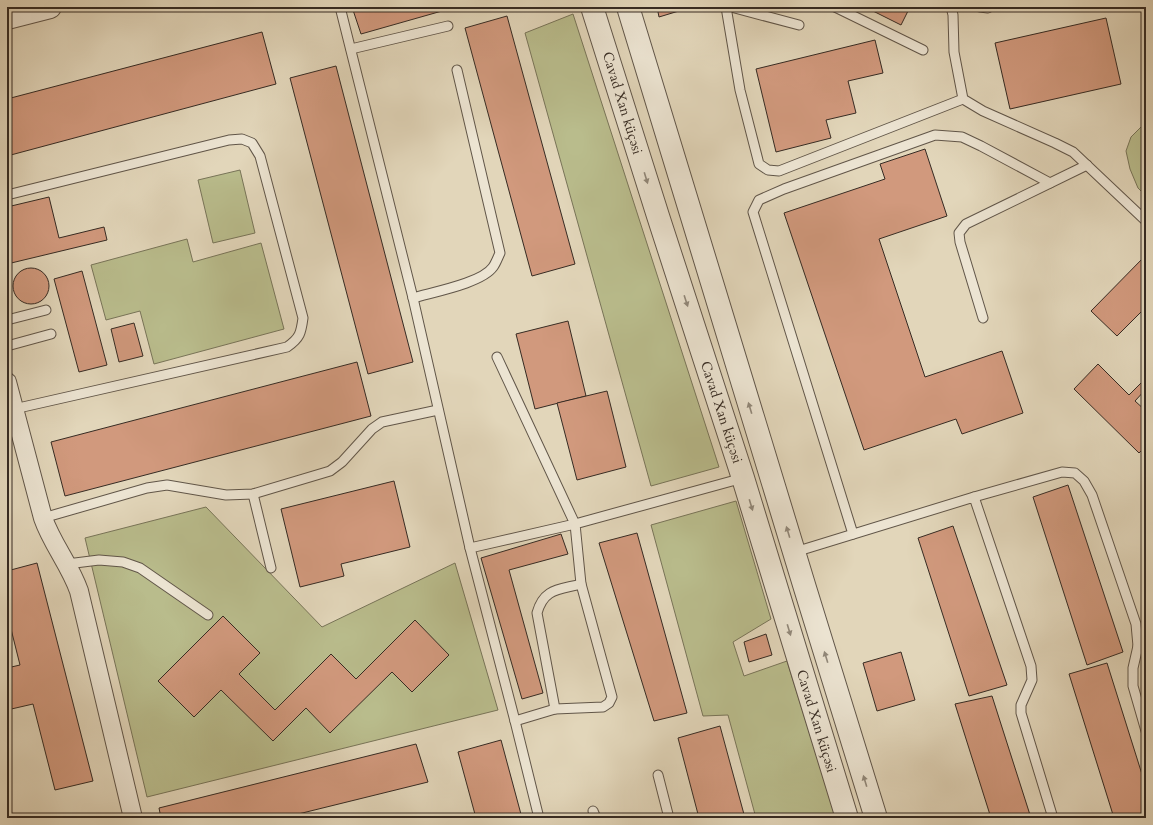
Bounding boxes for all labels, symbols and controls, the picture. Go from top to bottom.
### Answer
street label: Cavad Xan küçəsi [598,49,647,157]
one-way arrow [643,172,649,184]
one-way arrow [683,296,689,308]
street label: Cavad Xan küçəsi [696,359,747,466]
one-way arrow [747,402,753,414]
one-way arrow [748,499,754,511]
one-way arrow [785,526,791,538]
one-way arrow [786,624,792,636]
one-way arrow [823,650,829,662]
street label: Cavad Xan küçəsi [792,667,841,775]
one-way arrow [862,774,868,786]

